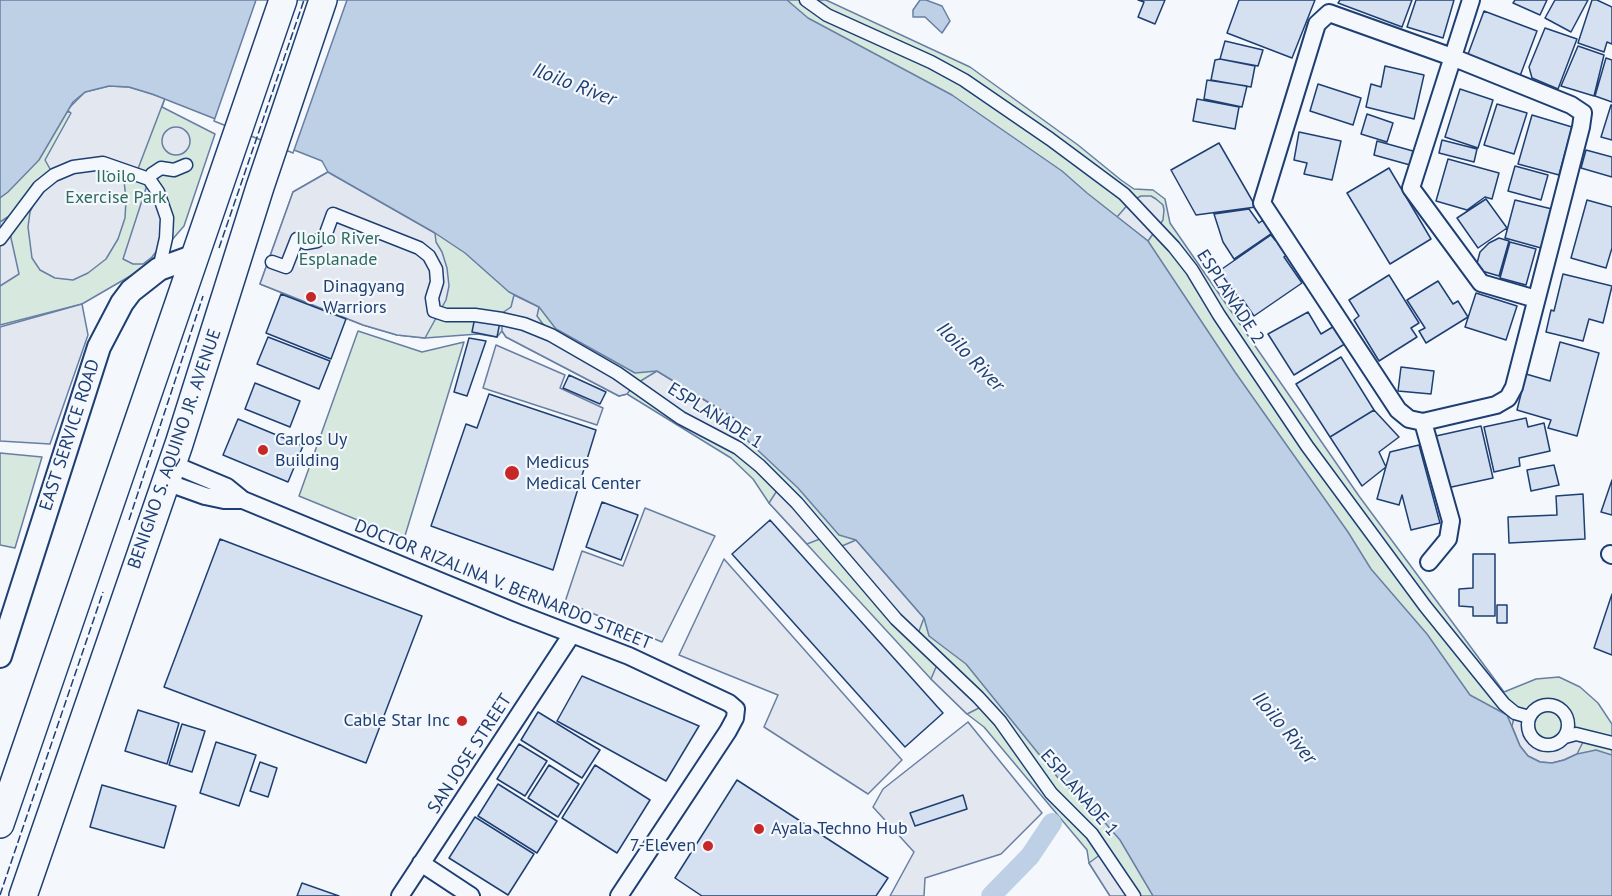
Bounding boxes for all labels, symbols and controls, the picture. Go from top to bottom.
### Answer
water label: Iloilo River [529,58,619,112]
park label: Iloilo Exercise Park [65,166,167,208]
park label: Iloilo River Esplanade [296,228,380,270]
street label: ESPLANADE 2 [1192,246,1268,348]
place label: Dinagyang Warriors [323,276,405,318]
marker: Dinagyang Warriors [304,290,318,304]
water label: Iloilo River [931,317,1009,397]
street label: BENIGNO S. AQUINO JR. AVENUE [124,326,226,572]
street label: EAST SERVICE ROAD [35,357,105,513]
street label: ESPLANADE 1 [664,378,766,454]
place label: Carlos Uy Building [275,429,347,472]
marker: Carlos Uy Building [256,443,270,457]
place label: Medicus Medical Center [526,452,641,494]
marker: Medicus Medical Center [503,464,521,482]
street label: DOCTOR RIZALINA V. BERNARDO STREET [351,515,655,655]
water label: Iloilo River [1247,687,1321,769]
street label: SAN JOSE STREET [423,690,517,818]
place label: Cable Star Inc [343,710,450,732]
marker: Cable Star Inc [455,714,469,728]
street label: ESPLANADE 1 [1035,745,1123,841]
place label: Ayala Techno Hub [771,818,908,840]
marker: Ayala Techno Hub [752,822,766,836]
place label: 7-Eleven [630,835,696,857]
marker: 7-Eleven [701,839,715,853]

